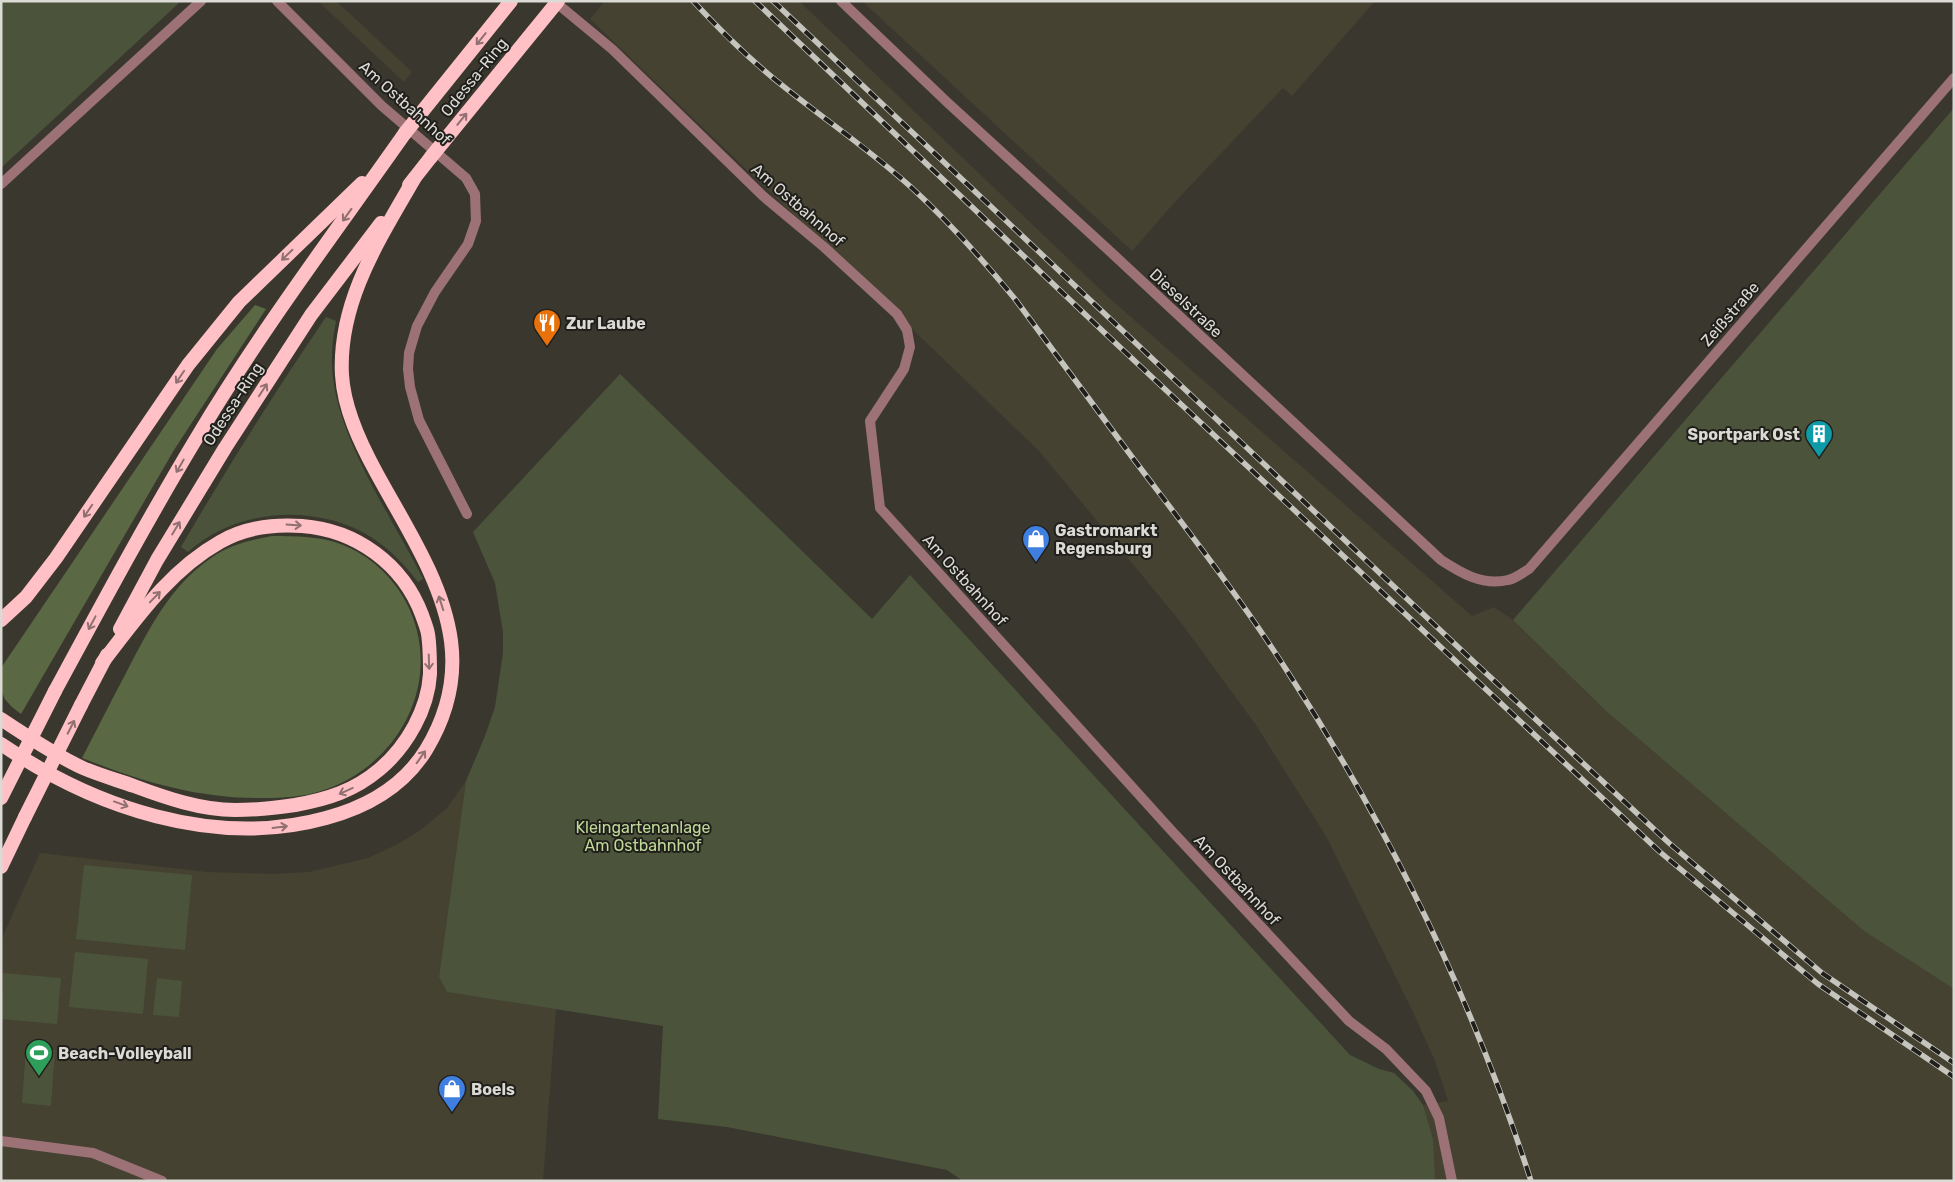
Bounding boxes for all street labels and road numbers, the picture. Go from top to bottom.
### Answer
street label: Odessa-Ring [437,34,511,120]
street label: Am Ostbahnhof [355,57,455,150]
street label: Am Ostbahnhof [748,159,849,251]
street label: Dieselstraße [1146,265,1226,341]
street label: Zeißstraße [1697,278,1763,350]
street label: Odessa-Ring [199,359,267,449]
street label: Am Ostbahnhof [919,530,1012,630]
street label: Am Ostbahnhof [1190,831,1284,930]

